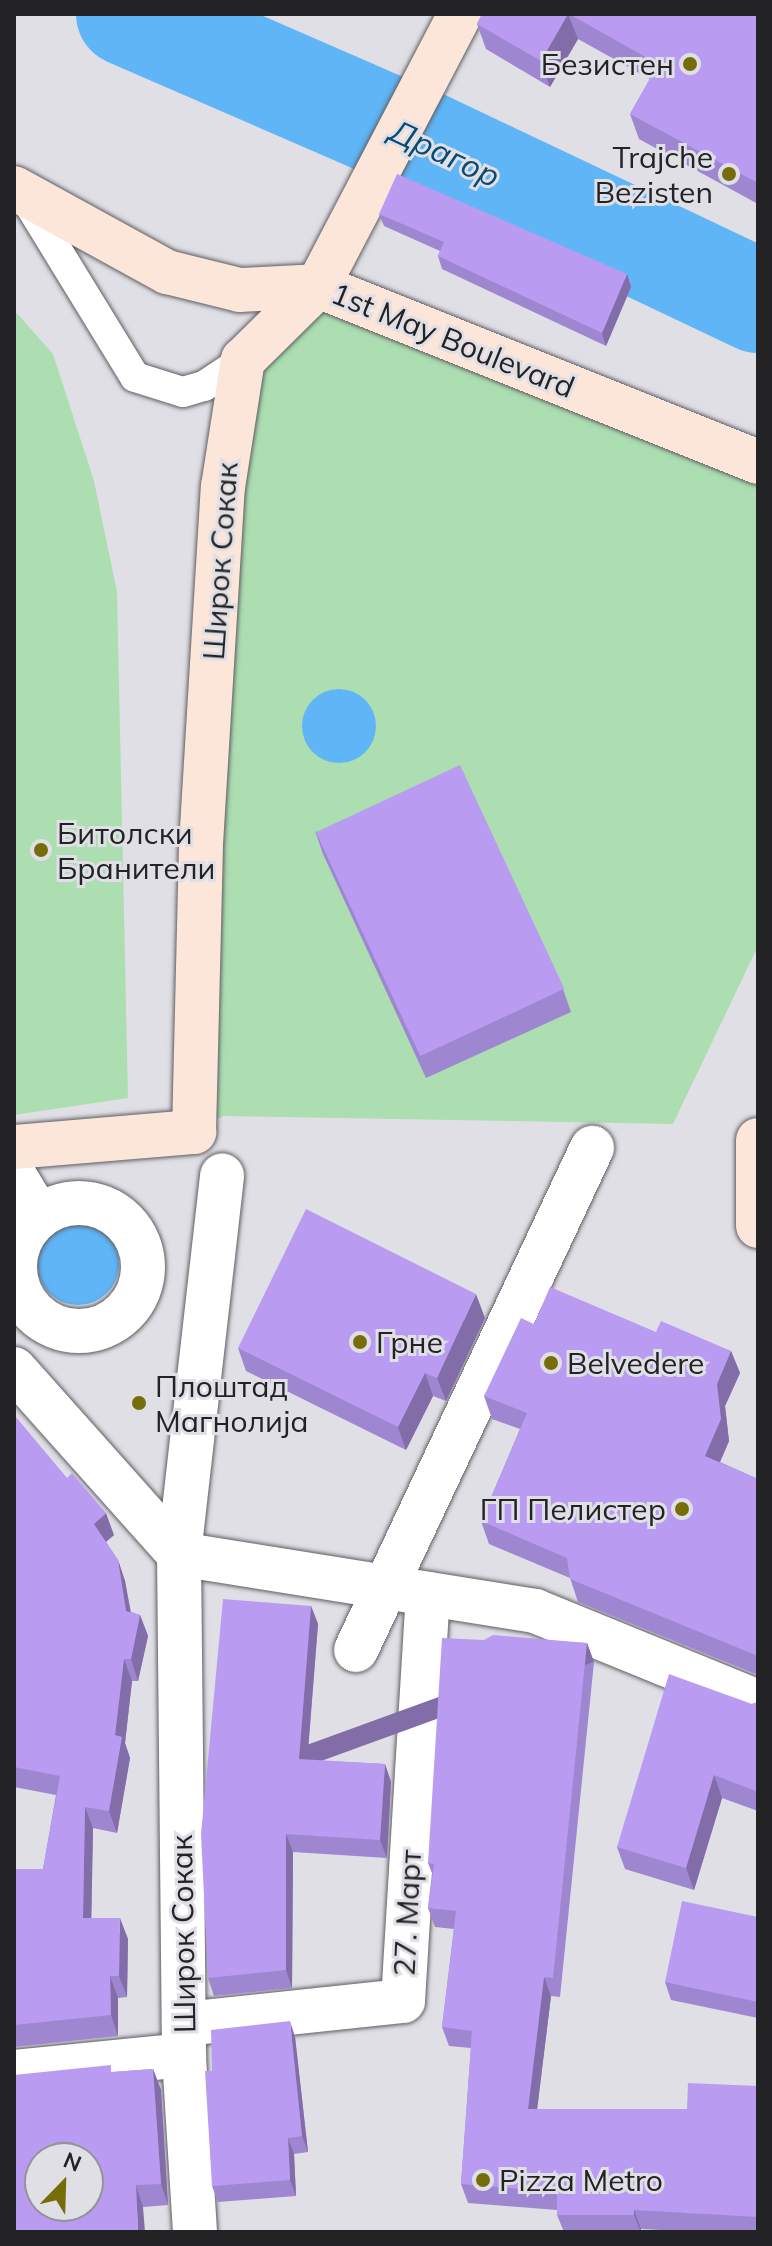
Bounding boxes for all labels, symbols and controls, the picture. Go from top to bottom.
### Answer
place label: Безистен [541,46,674,82]
marker: Безистен [681,55,699,73]
water label: Драгор [384,111,506,195]
place label: Trajche Bezisten [595,139,713,210]
marker: Trajche Bezisten [720,165,738,183]
street label: 1st May Boulevard [326,275,580,405]
street label: Широк Сокак [195,461,245,661]
place label: Битолски Бранители [57,815,215,886]
marker: Битолски Бранители [32,841,50,859]
place label: Грне [376,1324,443,1360]
marker: Грне [351,1333,369,1351]
place label: Belvedere [567,1345,704,1381]
marker: Belvedere [542,1354,560,1372]
place label: Плоштад Магнолија [155,1368,309,1438]
marker: Плоштад Магнолија [130,1394,148,1412]
place label: ГП Пелистер [480,1491,666,1527]
marker: ГП Пелистер [673,1500,691,1518]
street label: Широк Сокак [163,1835,203,2033]
street label: 27. Март [386,1849,428,1977]
north arrow [24,2142,104,2222]
text: N [59,2146,86,2178]
place label: Pizza Metro [499,2162,663,2198]
marker: Pizza Metro [474,2171,492,2189]

